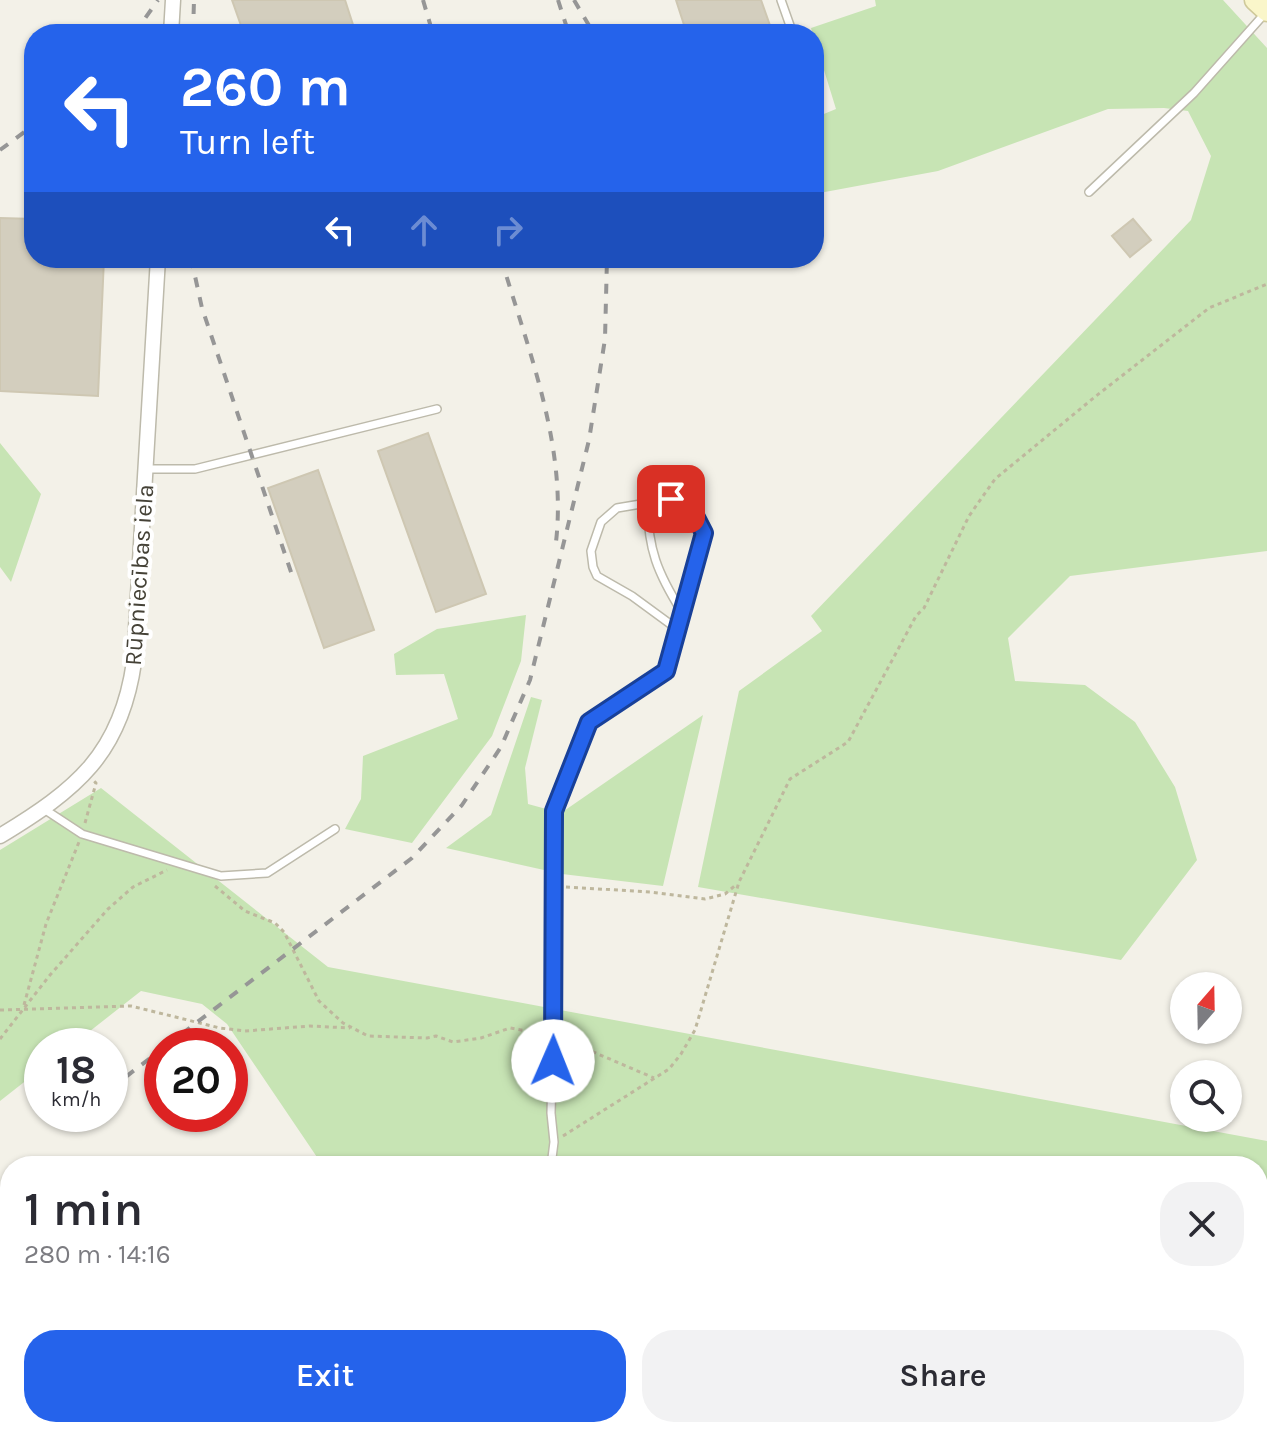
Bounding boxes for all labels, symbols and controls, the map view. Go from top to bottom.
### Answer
text: 260 m [180,54,351,119]
icon: left [48,56,152,160]
text: Turn left [180,121,315,163]
icon: left [318,208,362,252]
icon: ahead [402,208,446,252]
icon: right [486,208,530,252]
pin [637,465,705,533]
icon: arrive [649,477,693,521]
street label: Rūpniecības iela [119,483,159,667]
north arrow [1170,972,1242,1044]
map controls [1170,972,1242,1132]
position arrow [511,1019,595,1103]
speed limit sign: 20 [144,1028,248,1132]
text: 18 [56,1046,96,1093]
button: search [1170,1060,1242,1132]
text: km/h [51,1088,101,1111]
text: 1 min [24,1181,143,1237]
button: close [1160,1182,1244,1266]
text: 280 m · 14:16 [24,1239,171,1270]
button: Exit [24,1330,626,1422]
button: Share [642,1330,1244,1422]

